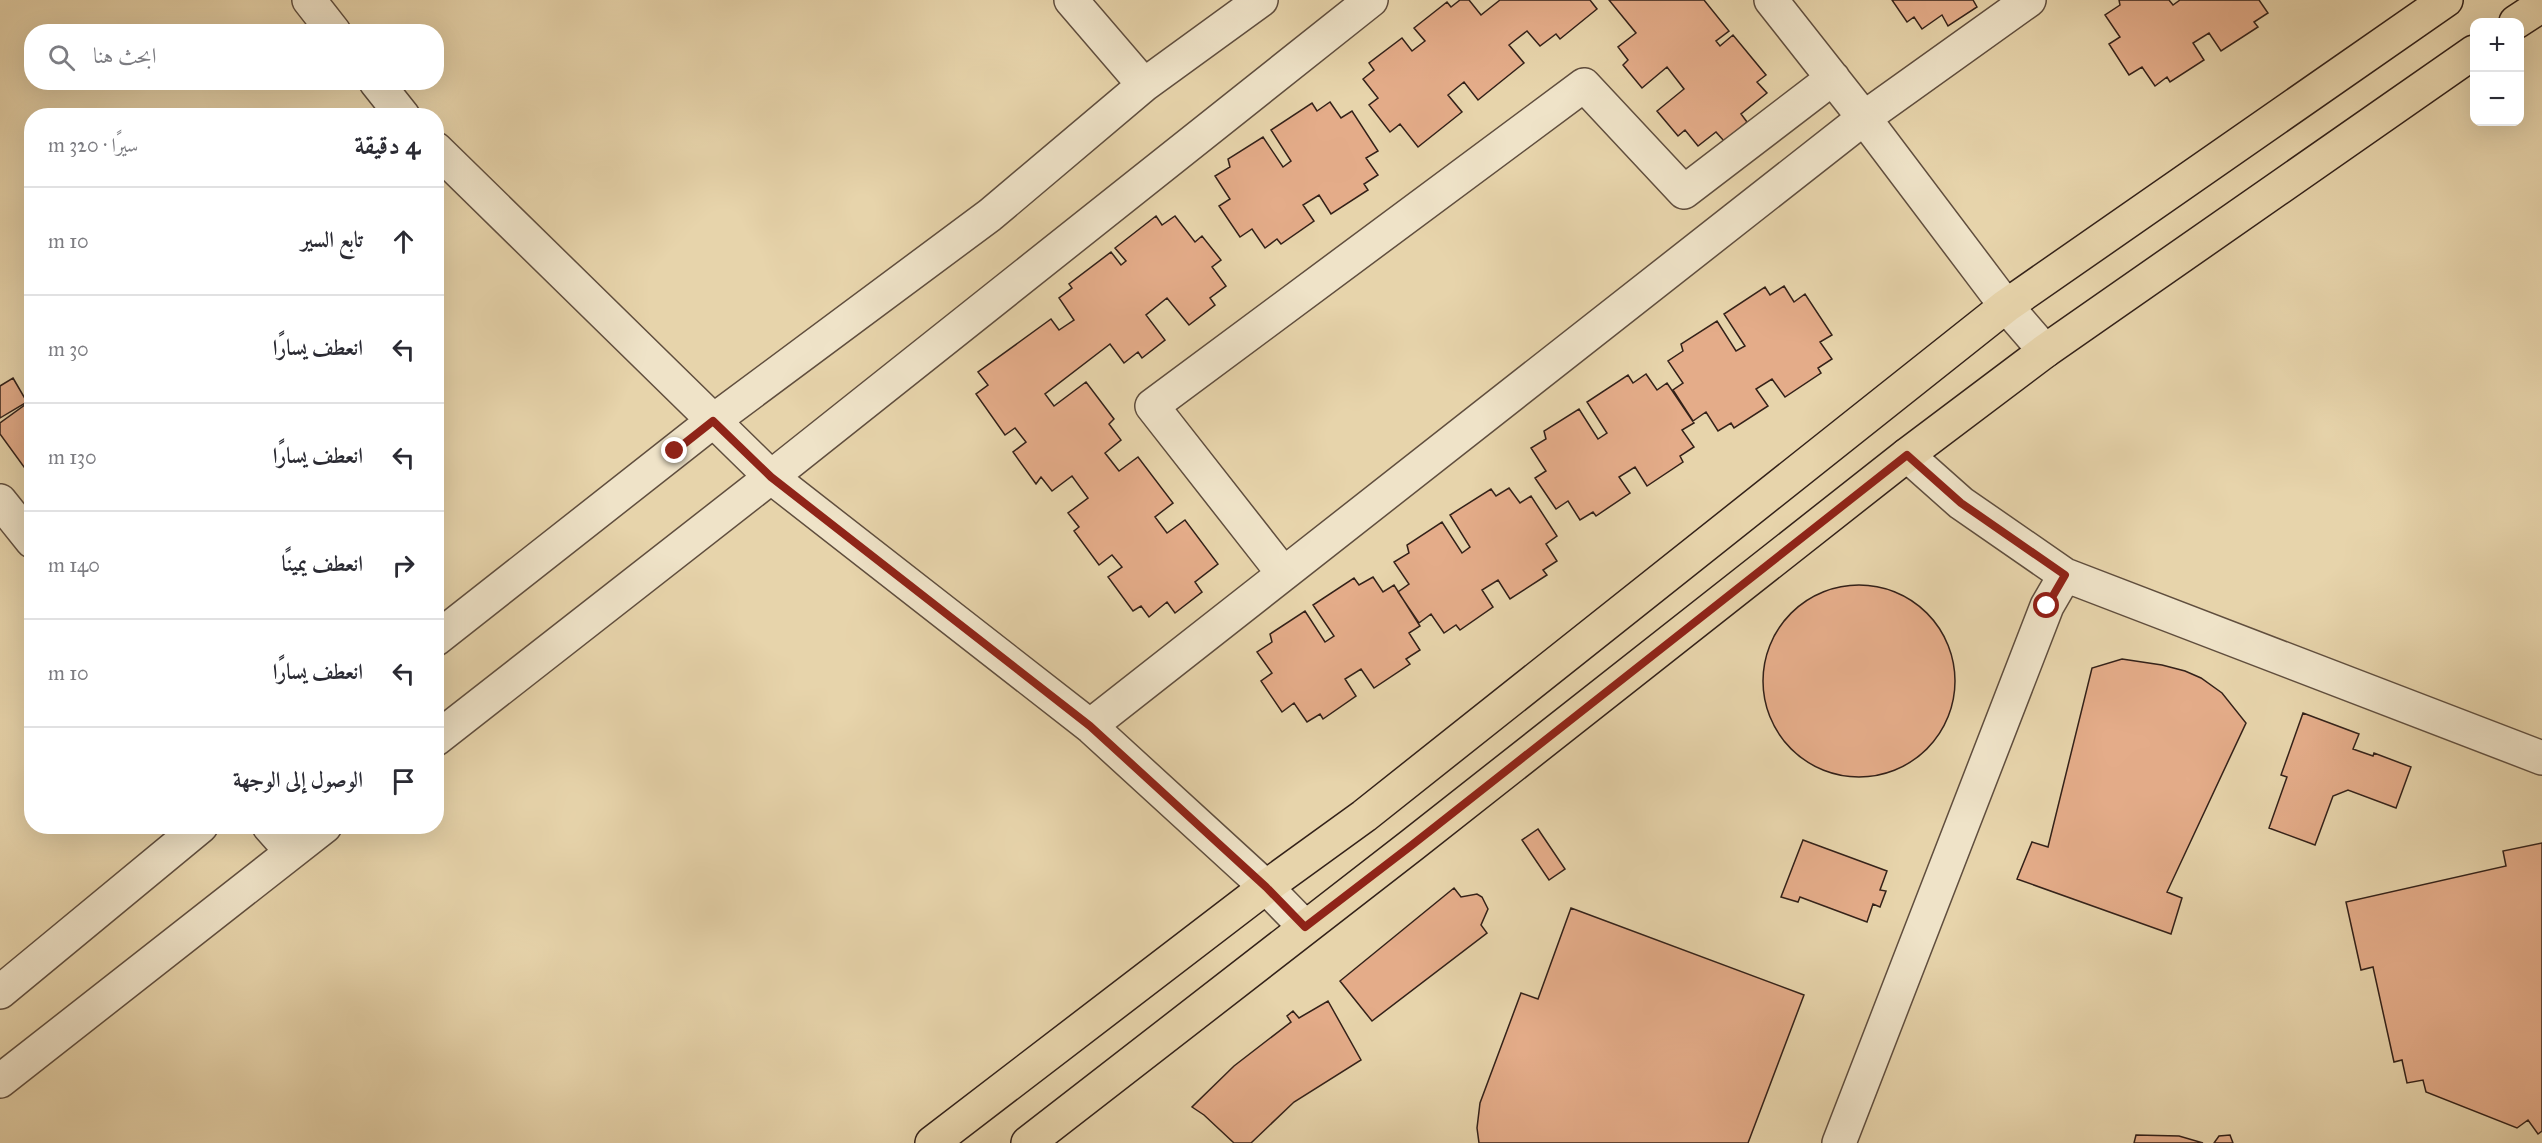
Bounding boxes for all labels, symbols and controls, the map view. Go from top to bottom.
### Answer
map controls [2470,18,2524,126]
button: + [2470,18,2524,72]
search box [24,24,444,90]
icon: search [45,41,78,74]
text: ابحث هنا [93,42,156,69]
button: − [2470,72,2524,126]
text: 4 دقيقة [355,129,420,161]
text: سيرًا · 320 m [48,133,138,157]
icon: ahead [387,225,420,258]
text: تابع السير [301,226,363,253]
text: 10 m [48,229,89,253]
icon: left [387,333,420,366]
text: انعطف يسارًا [273,334,363,361]
text: 30 m [48,337,89,361]
route end [661,437,687,463]
icon: left [387,441,420,474]
text: انعطف يسارًا [273,442,363,469]
text: 130 m [48,445,97,469]
icon: right [387,549,420,582]
text: انعطف يمينًا [282,550,363,577]
text: 140 m [48,553,100,577]
route start [2033,592,2059,618]
icon: left [387,657,420,690]
text: انعطف يسارًا [273,658,363,685]
text: 10 m [48,661,89,685]
icon: arrive [387,765,420,798]
text: الوصول إلى الوجهة [233,766,363,793]

